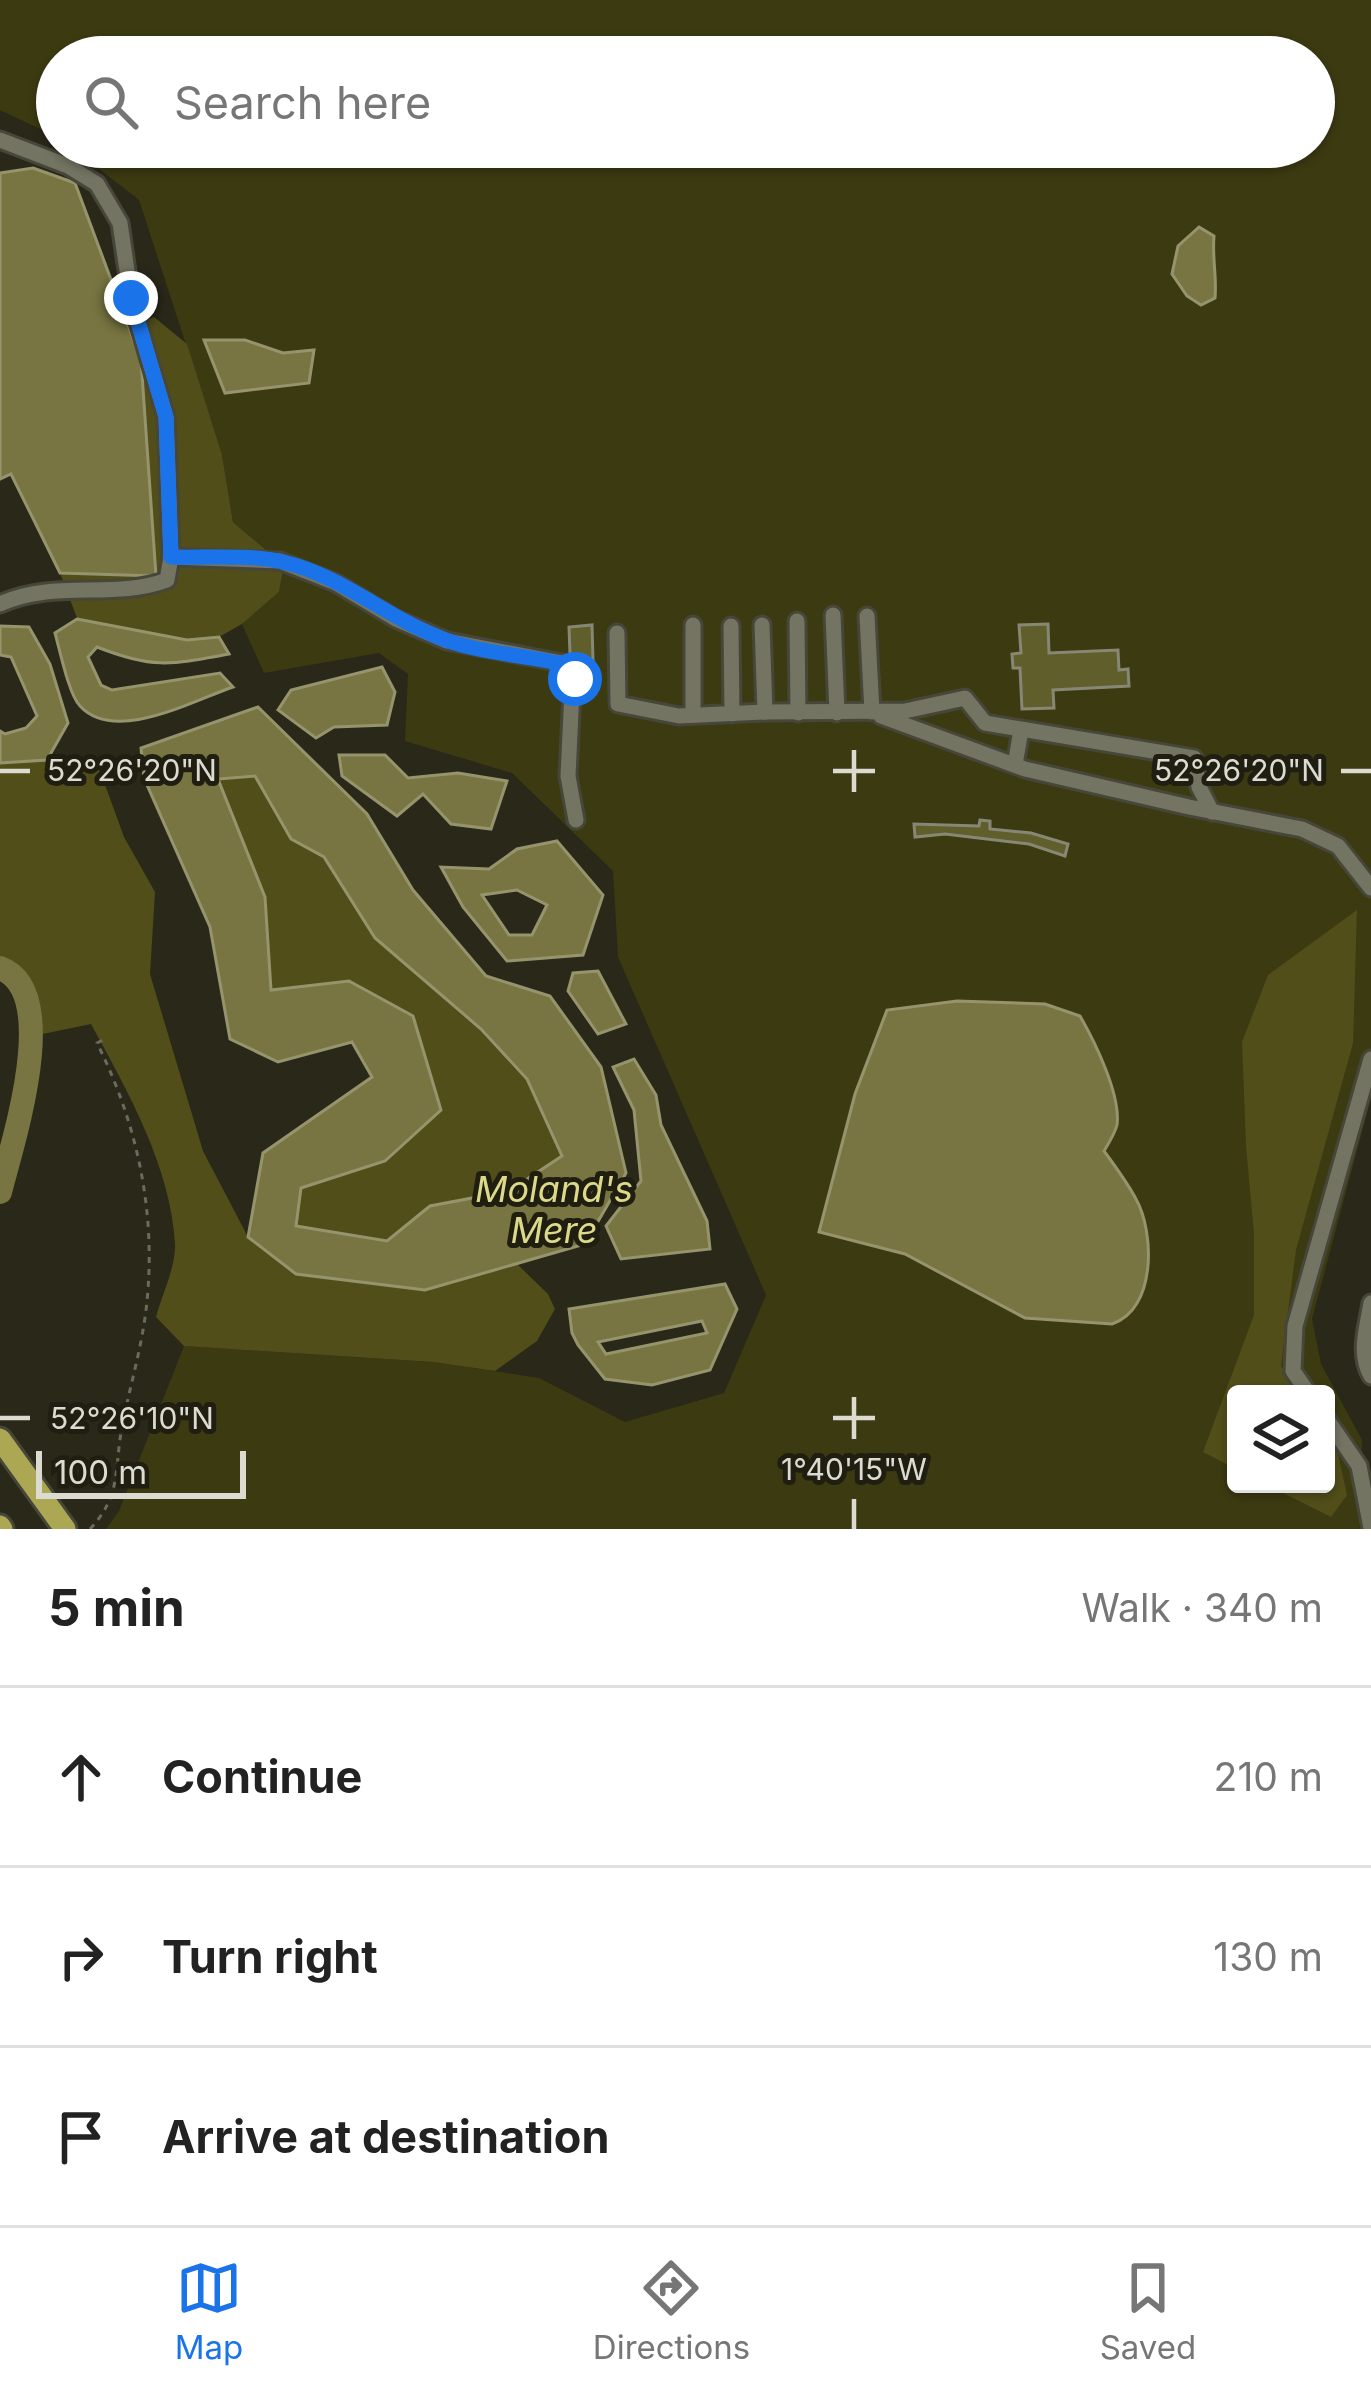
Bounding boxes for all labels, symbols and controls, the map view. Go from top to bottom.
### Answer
search box [36,36,1335,168]
icon: search [78,69,144,135]
text: Search here [174,75,431,130]
route end [104,271,158,325]
route start [548,652,602,706]
text: 52°26'20"N [47,752,217,788]
text: 52°26'20"N [1154,752,1324,788]
water label: Moland's Mere [475,1167,633,1252]
map controls [1227,1385,1335,1493]
button: layers [1227,1385,1335,1493]
text: 52°26'10"N [50,1400,214,1436]
scale bar [36,1445,246,1498]
text: 1°40'15"W [781,1451,927,1487]
text: 100 m [54,1452,147,1492]
text: 5 min [48,1577,185,1638]
text: Walk · 340 m [1082,1584,1323,1631]
icon: ahead [48,1744,114,1810]
text: Continue [162,1749,362,1804]
text: 210 m [1214,1753,1323,1800]
icon: right [48,1924,114,1990]
text: Turn right [162,1929,378,1984]
text: 130 m [1213,1933,1323,1980]
icon: arrive [48,2104,114,2170]
text: Arrive at destination [162,2109,609,2164]
tab: Map [175,2255,243,2367]
tab: Directions [593,2255,750,2367]
tab: Saved [1100,2255,1196,2367]

